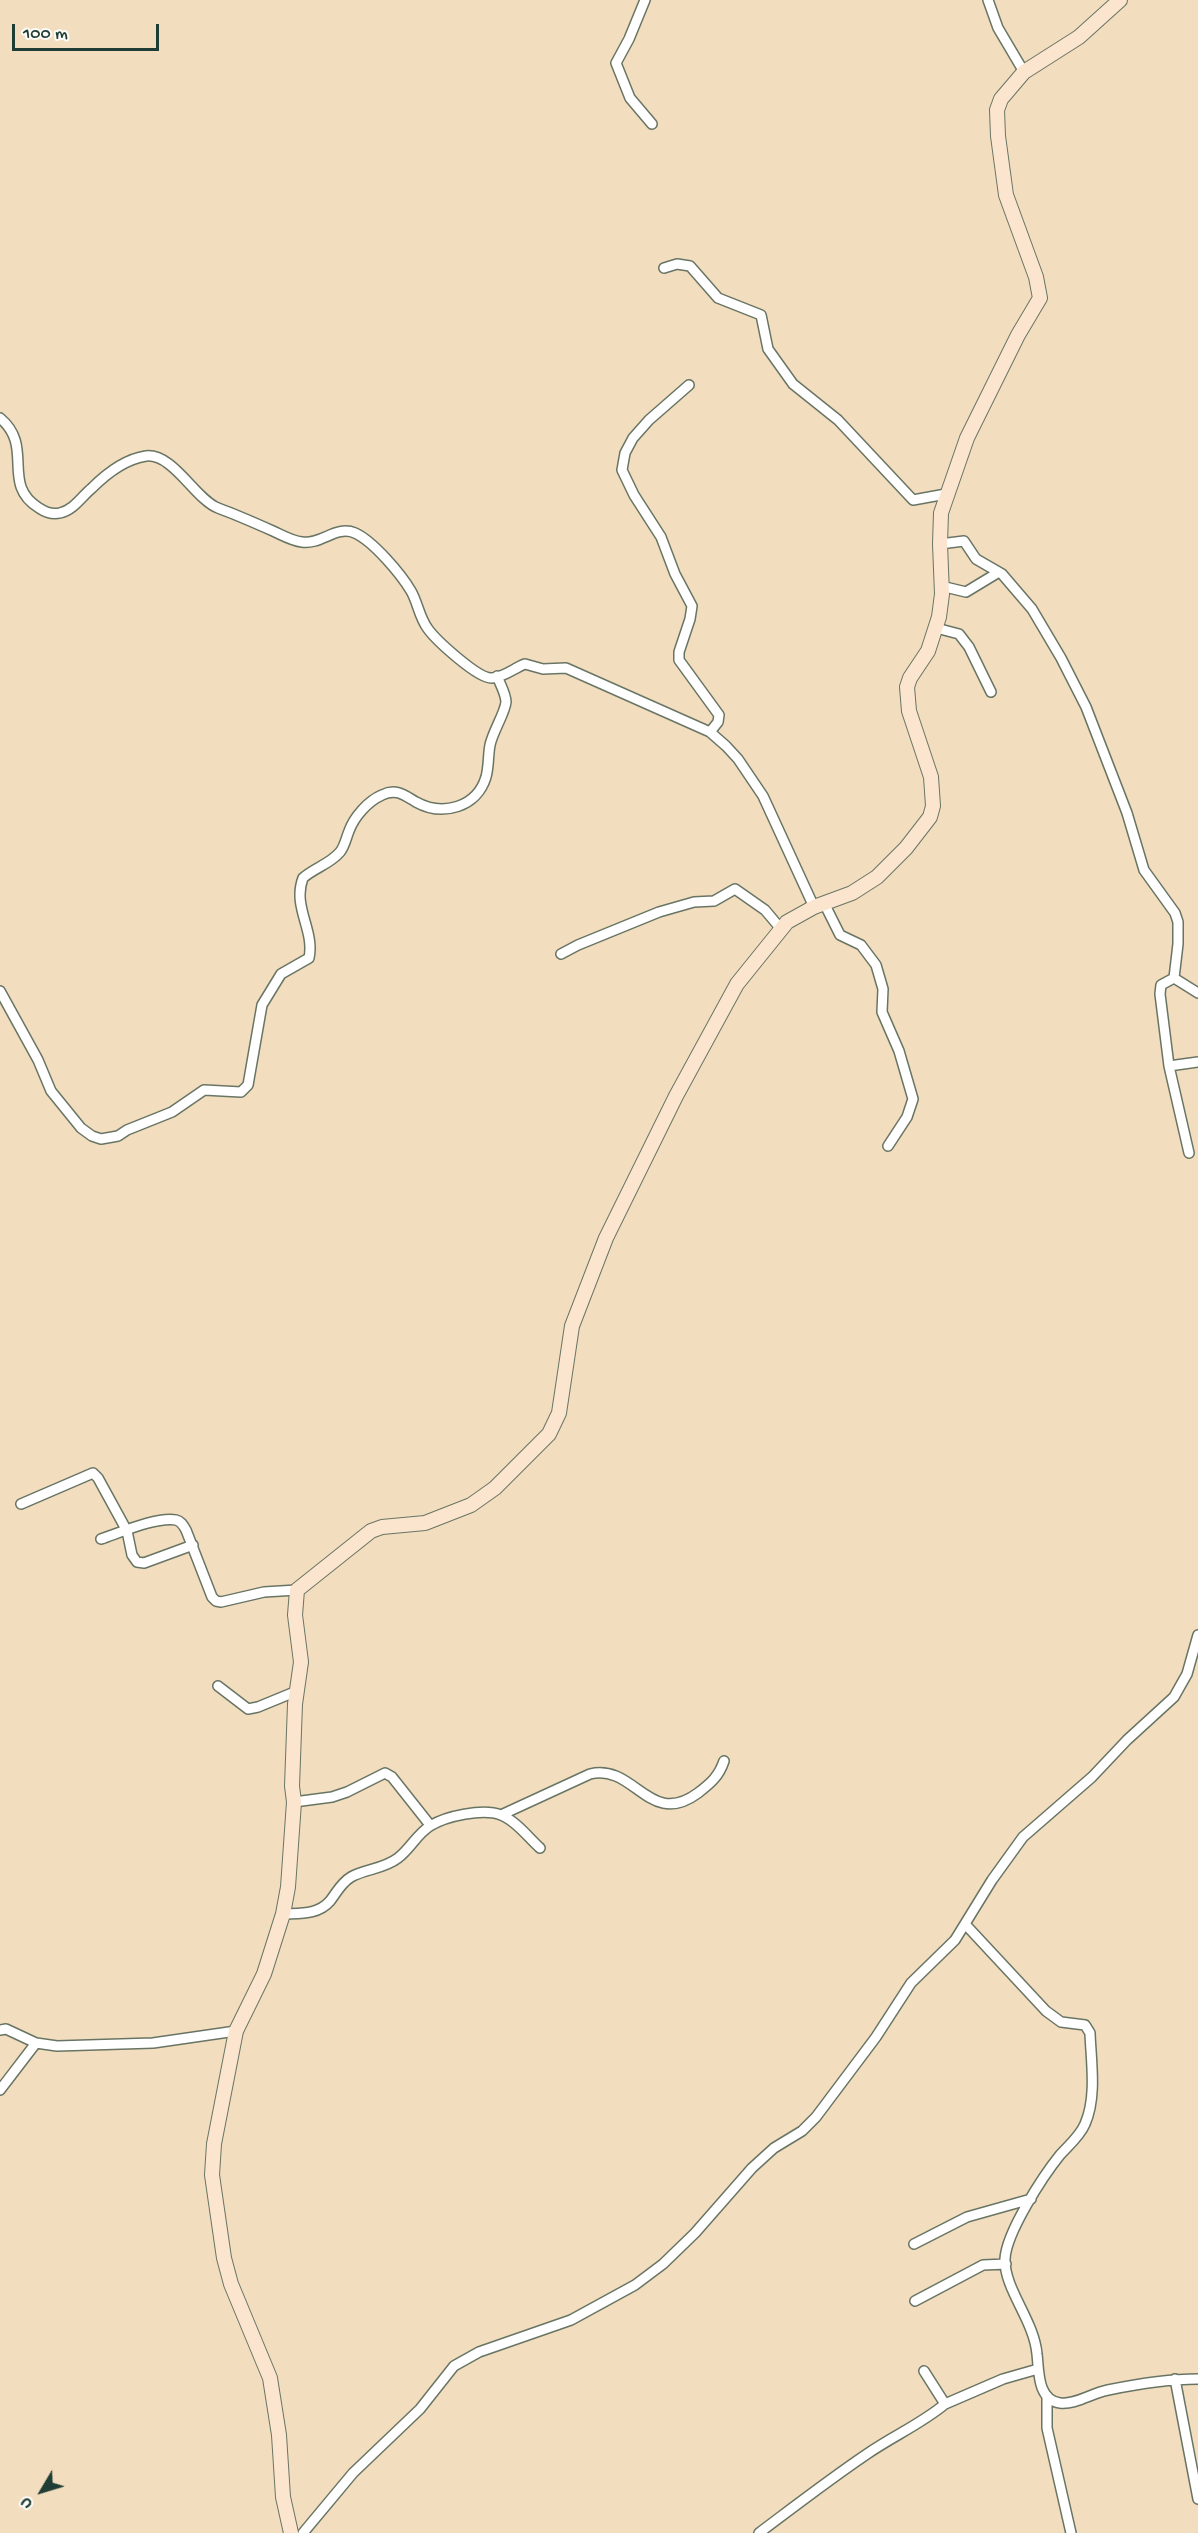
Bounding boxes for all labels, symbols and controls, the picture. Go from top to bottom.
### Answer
scale bar [15,12,162,50]
text: 100 m [23,24,68,45]
north arrow [12,2461,72,2521]
text: U [17,2493,38,2512]

